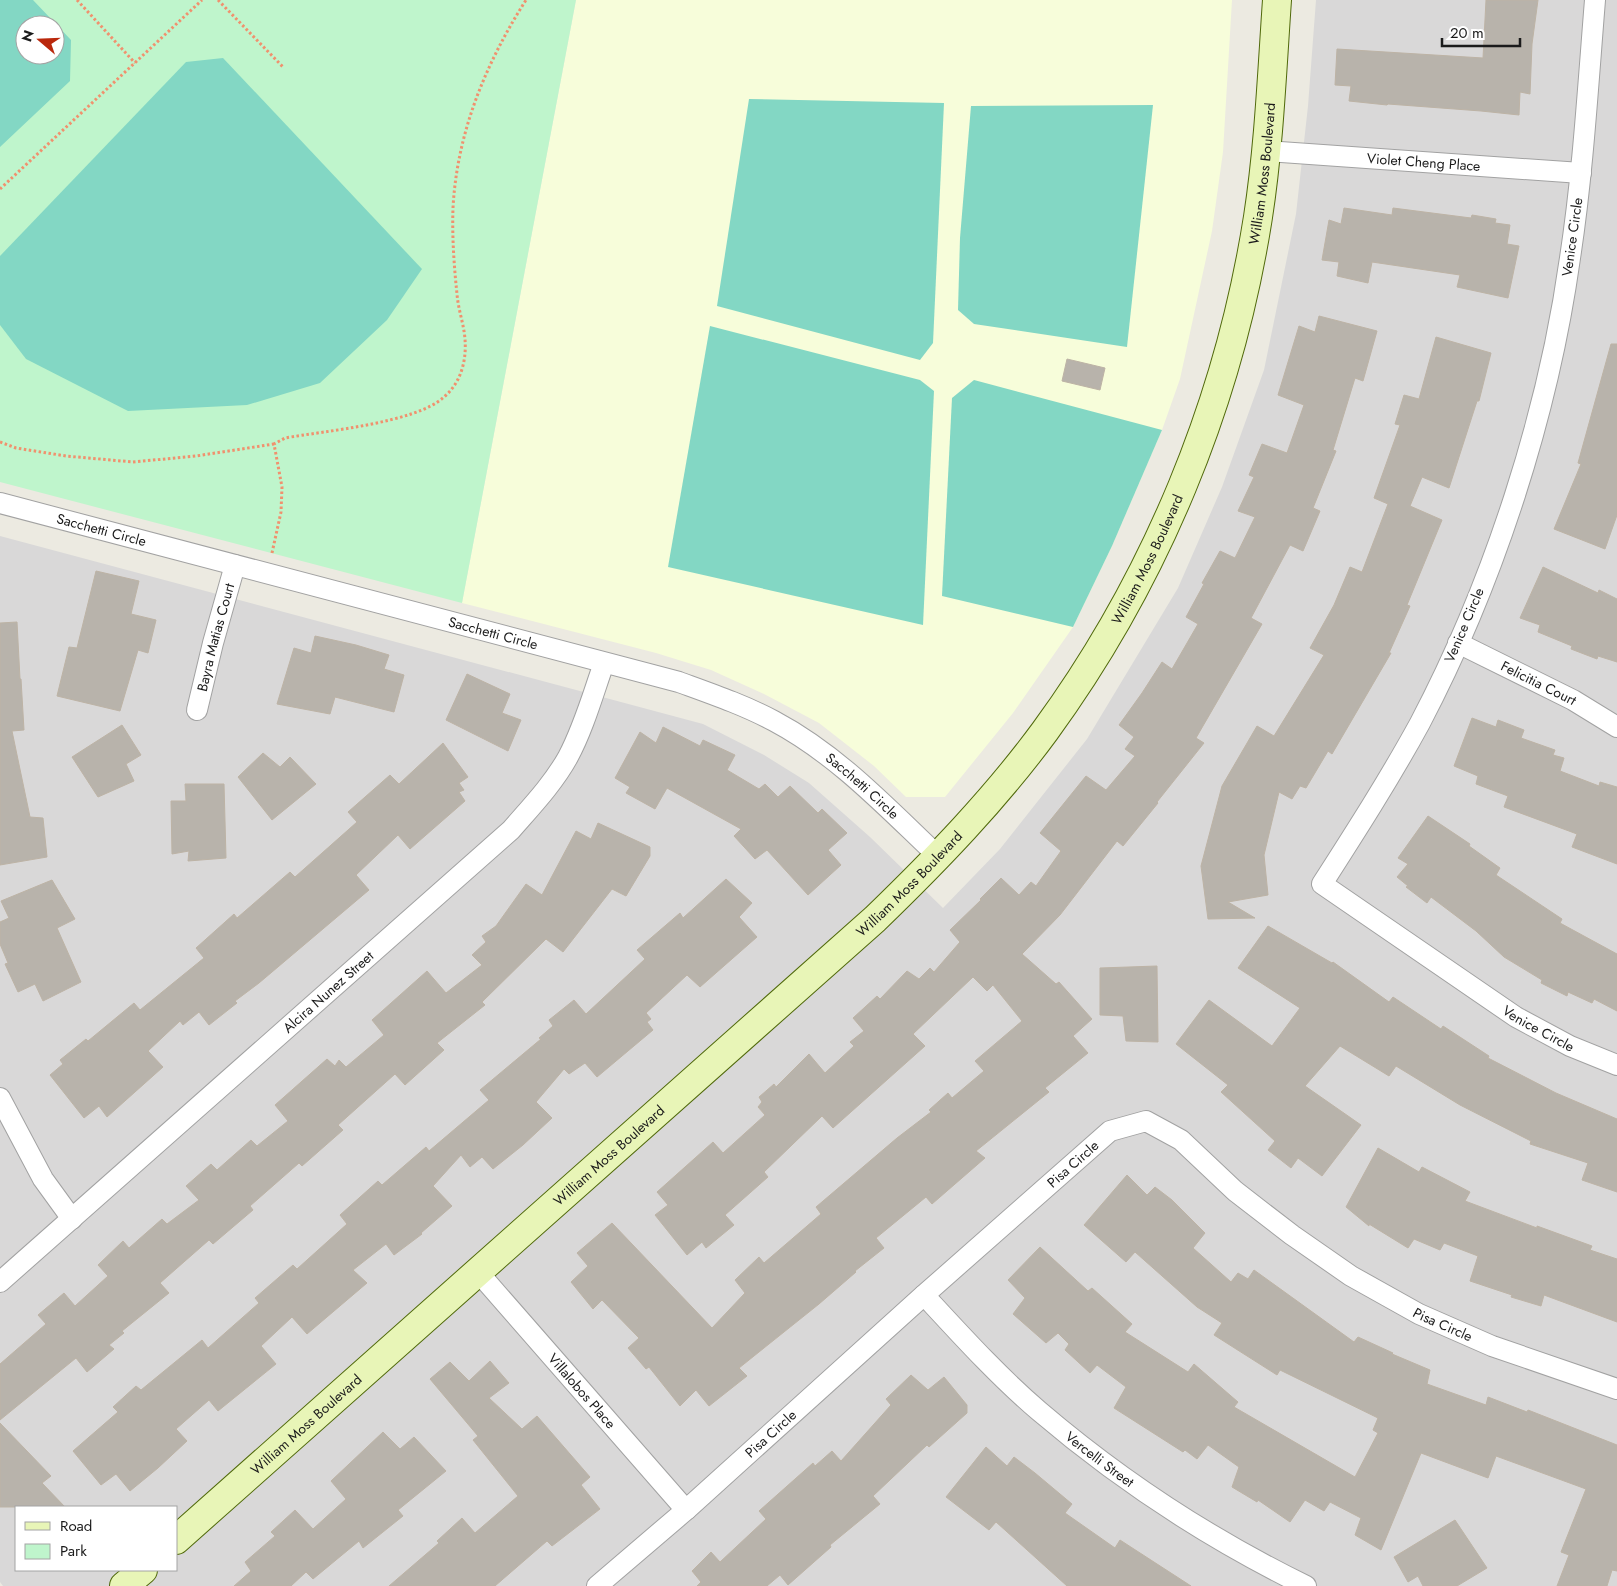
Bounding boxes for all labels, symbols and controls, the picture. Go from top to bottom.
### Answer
north arrow [15,15,65,65]
scale bar [1442,15,1520,47]
text: 20 m [1450,22,1484,44]
text: N [16,27,39,44]
street label: William Moss Boulevard [1244,102,1280,246]
street label: Violet Cheng Place [1366,148,1481,176]
street label: Venice Circle [1557,196,1587,278]
street label: William Moss Boulevard [1106,491,1188,628]
street label: Sacchetti Circle [55,508,149,551]
street label: Bayra Matias Court [192,580,240,693]
street label: Venice Circle [1439,585,1489,665]
street label: Sacchetti Circle [446,612,540,654]
street label: Felicitia Court [1498,656,1581,710]
street label: Sacchetti Circle [822,748,904,824]
street label: William Moss Boulevard [852,827,967,941]
street label: Alcira Nunez Street [278,946,378,1037]
street label: Venice Circle [1498,1001,1578,1057]
street label: William Moss Boulevard [549,1101,669,1210]
street label: Pisa Circle [1042,1136,1103,1192]
street label: Pisa Circle [1409,1303,1476,1346]
street label: Villalobos Place [543,1349,620,1433]
street label: William Moss Boulevard [246,1370,366,1479]
street label: Pisa Circle [741,1405,801,1462]
street label: Vercelli Street [1061,1427,1139,1492]
legend [15,1506,178,1571]
text: Road [60,1515,92,1537]
text: Park [60,1540,87,1562]

